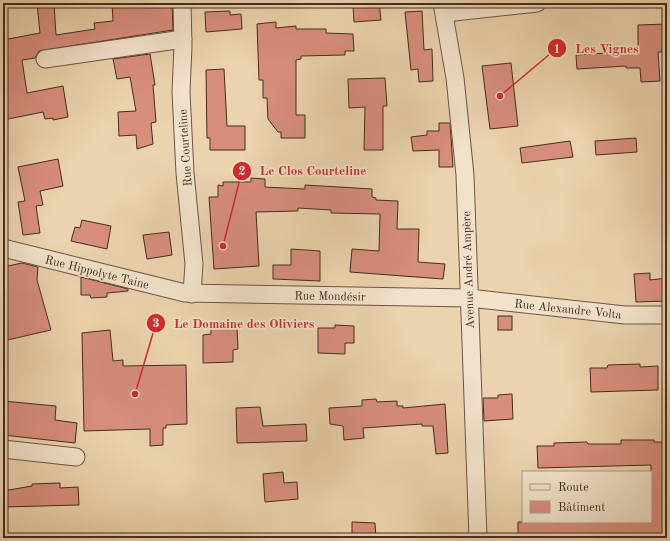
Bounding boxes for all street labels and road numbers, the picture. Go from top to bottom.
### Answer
street label: Rue Courteline [177,108,195,187]
street label: Avenue André Ampère [461,210,477,329]
street label: Rue Hippolyte Taine [44,254,150,292]
street label: Rue Mondésir [294,290,366,304]
street label: Rue Alexandre Volta [514,298,622,322]

